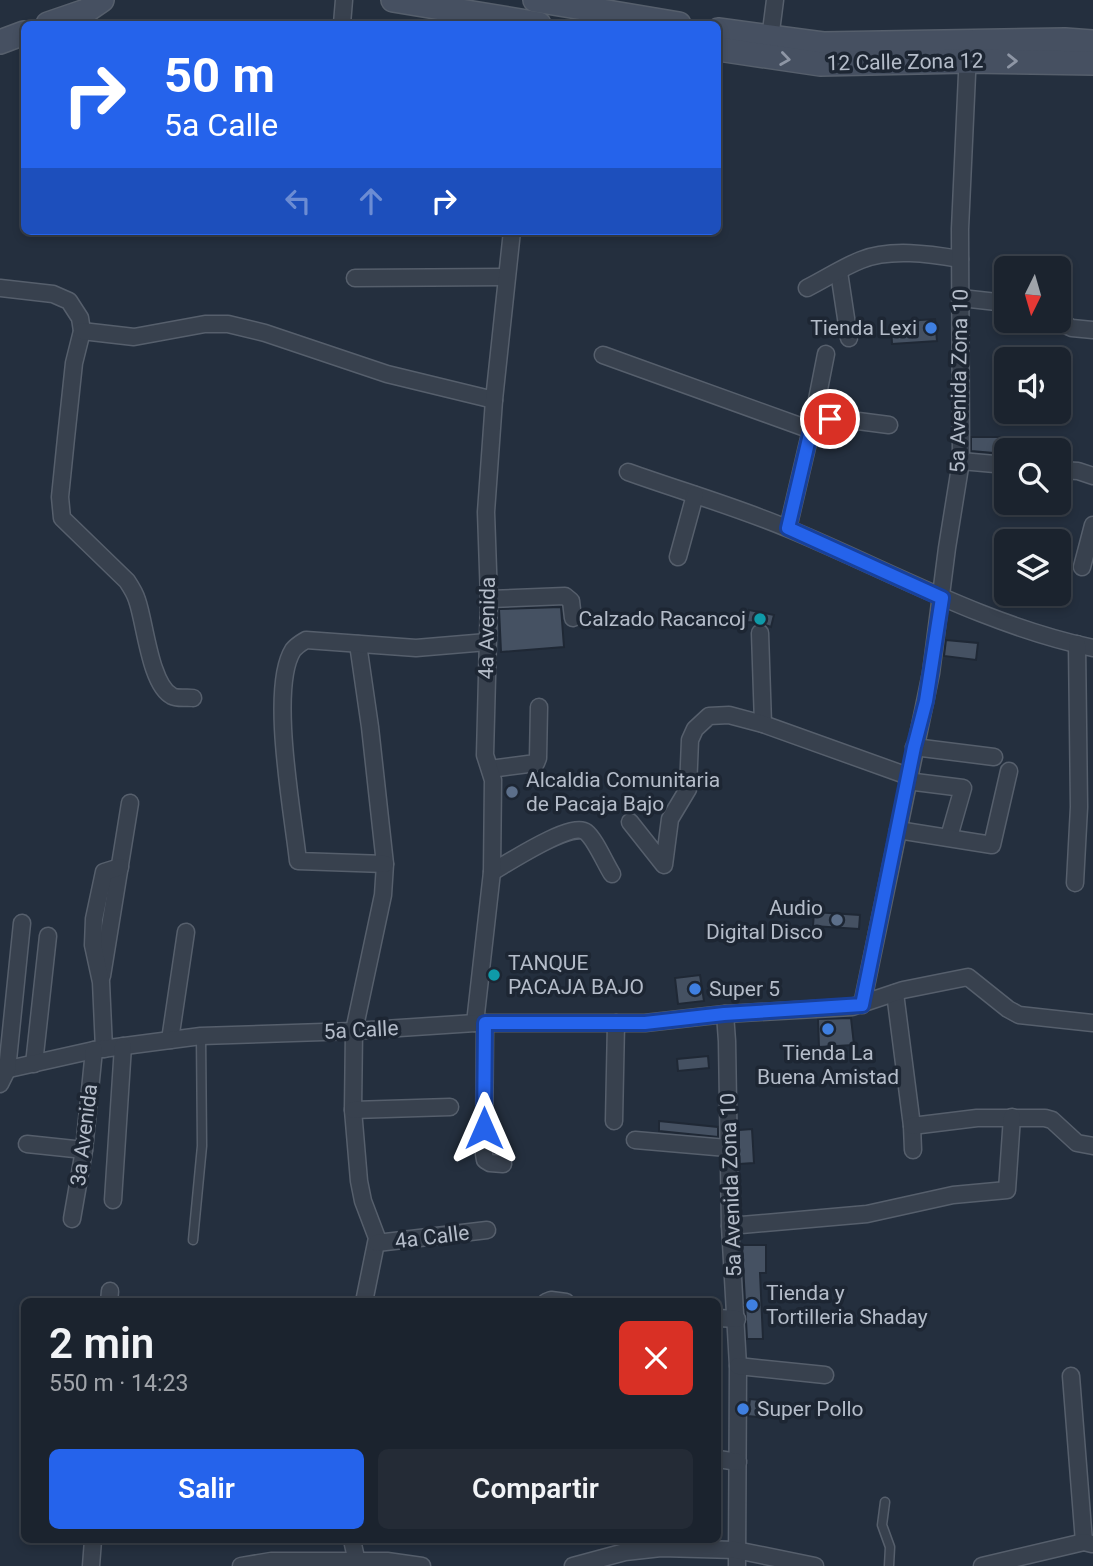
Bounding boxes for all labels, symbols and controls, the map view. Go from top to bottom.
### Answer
text: 50 m [164,47,275,104]
icon: right [49,49,140,140]
street label: 12 Calle Zona 12 [826,49,984,75]
one-way arrow [779,51,791,66]
one-way arrow [1007,54,1018,69]
text: 5a Calle [164,106,278,144]
icon: left [279,182,317,220]
icon: ahead [352,182,390,220]
icon: right [425,182,463,220]
north arrow [994,256,1071,332]
map controls [994,256,1071,606]
street label: 5a Avenida Zona 10 [945,289,973,473]
place label: Tienda Lexi [810,316,917,340]
marker: Tienda Lexi [923,320,939,336]
button: sound [994,347,1071,424]
pin [800,389,860,449]
icon: arrive [811,400,849,438]
button: search [994,438,1071,515]
button: layers [994,529,1071,606]
street label: 4a Avenida [474,576,500,680]
place label: Calzado Racancoj [579,607,746,631]
marker: Calzado Racancoj [752,611,768,627]
place label: Alcaldia Comunitaria de Pacaja Bajo [526,768,720,816]
marker: Alcaldia Comunitaria de Pacaja Bajo [504,784,520,800]
place label: Audio Digital Disco [706,896,823,944]
marker: Audio Digital Disco [829,912,845,928]
place label: TANQUE PACAJA BAJO [508,951,644,999]
marker: TANQUE PACAJA BAJO [486,967,502,983]
place label: Super 5 [709,977,780,1001]
marker: Super 5 [687,981,703,997]
street label: 5a Calle [323,1016,399,1044]
marker: Tienda La Buena Amistad [820,1021,836,1037]
place label: Tienda La Buena Amistad [757,1041,899,1089]
street label: 3a Avenida [66,1083,102,1187]
position arrow [447,1091,521,1165]
street label: 5a Avenida Zona 10 [716,1093,746,1277]
street label: 4a Calle [393,1221,471,1253]
place label: Tienda y Tortilleria Shaday [766,1281,928,1329]
marker: Tienda y Tortilleria Shaday [744,1297,760,1313]
text: 2 min [49,1319,154,1368]
button: close [619,1321,693,1395]
text: 550 m · 14:23 [49,1370,188,1397]
place label: Super Pollo [757,1397,864,1421]
marker: Super Pollo [735,1401,751,1417]
button: Salir [49,1449,364,1529]
button: Compartir [378,1449,693,1529]

